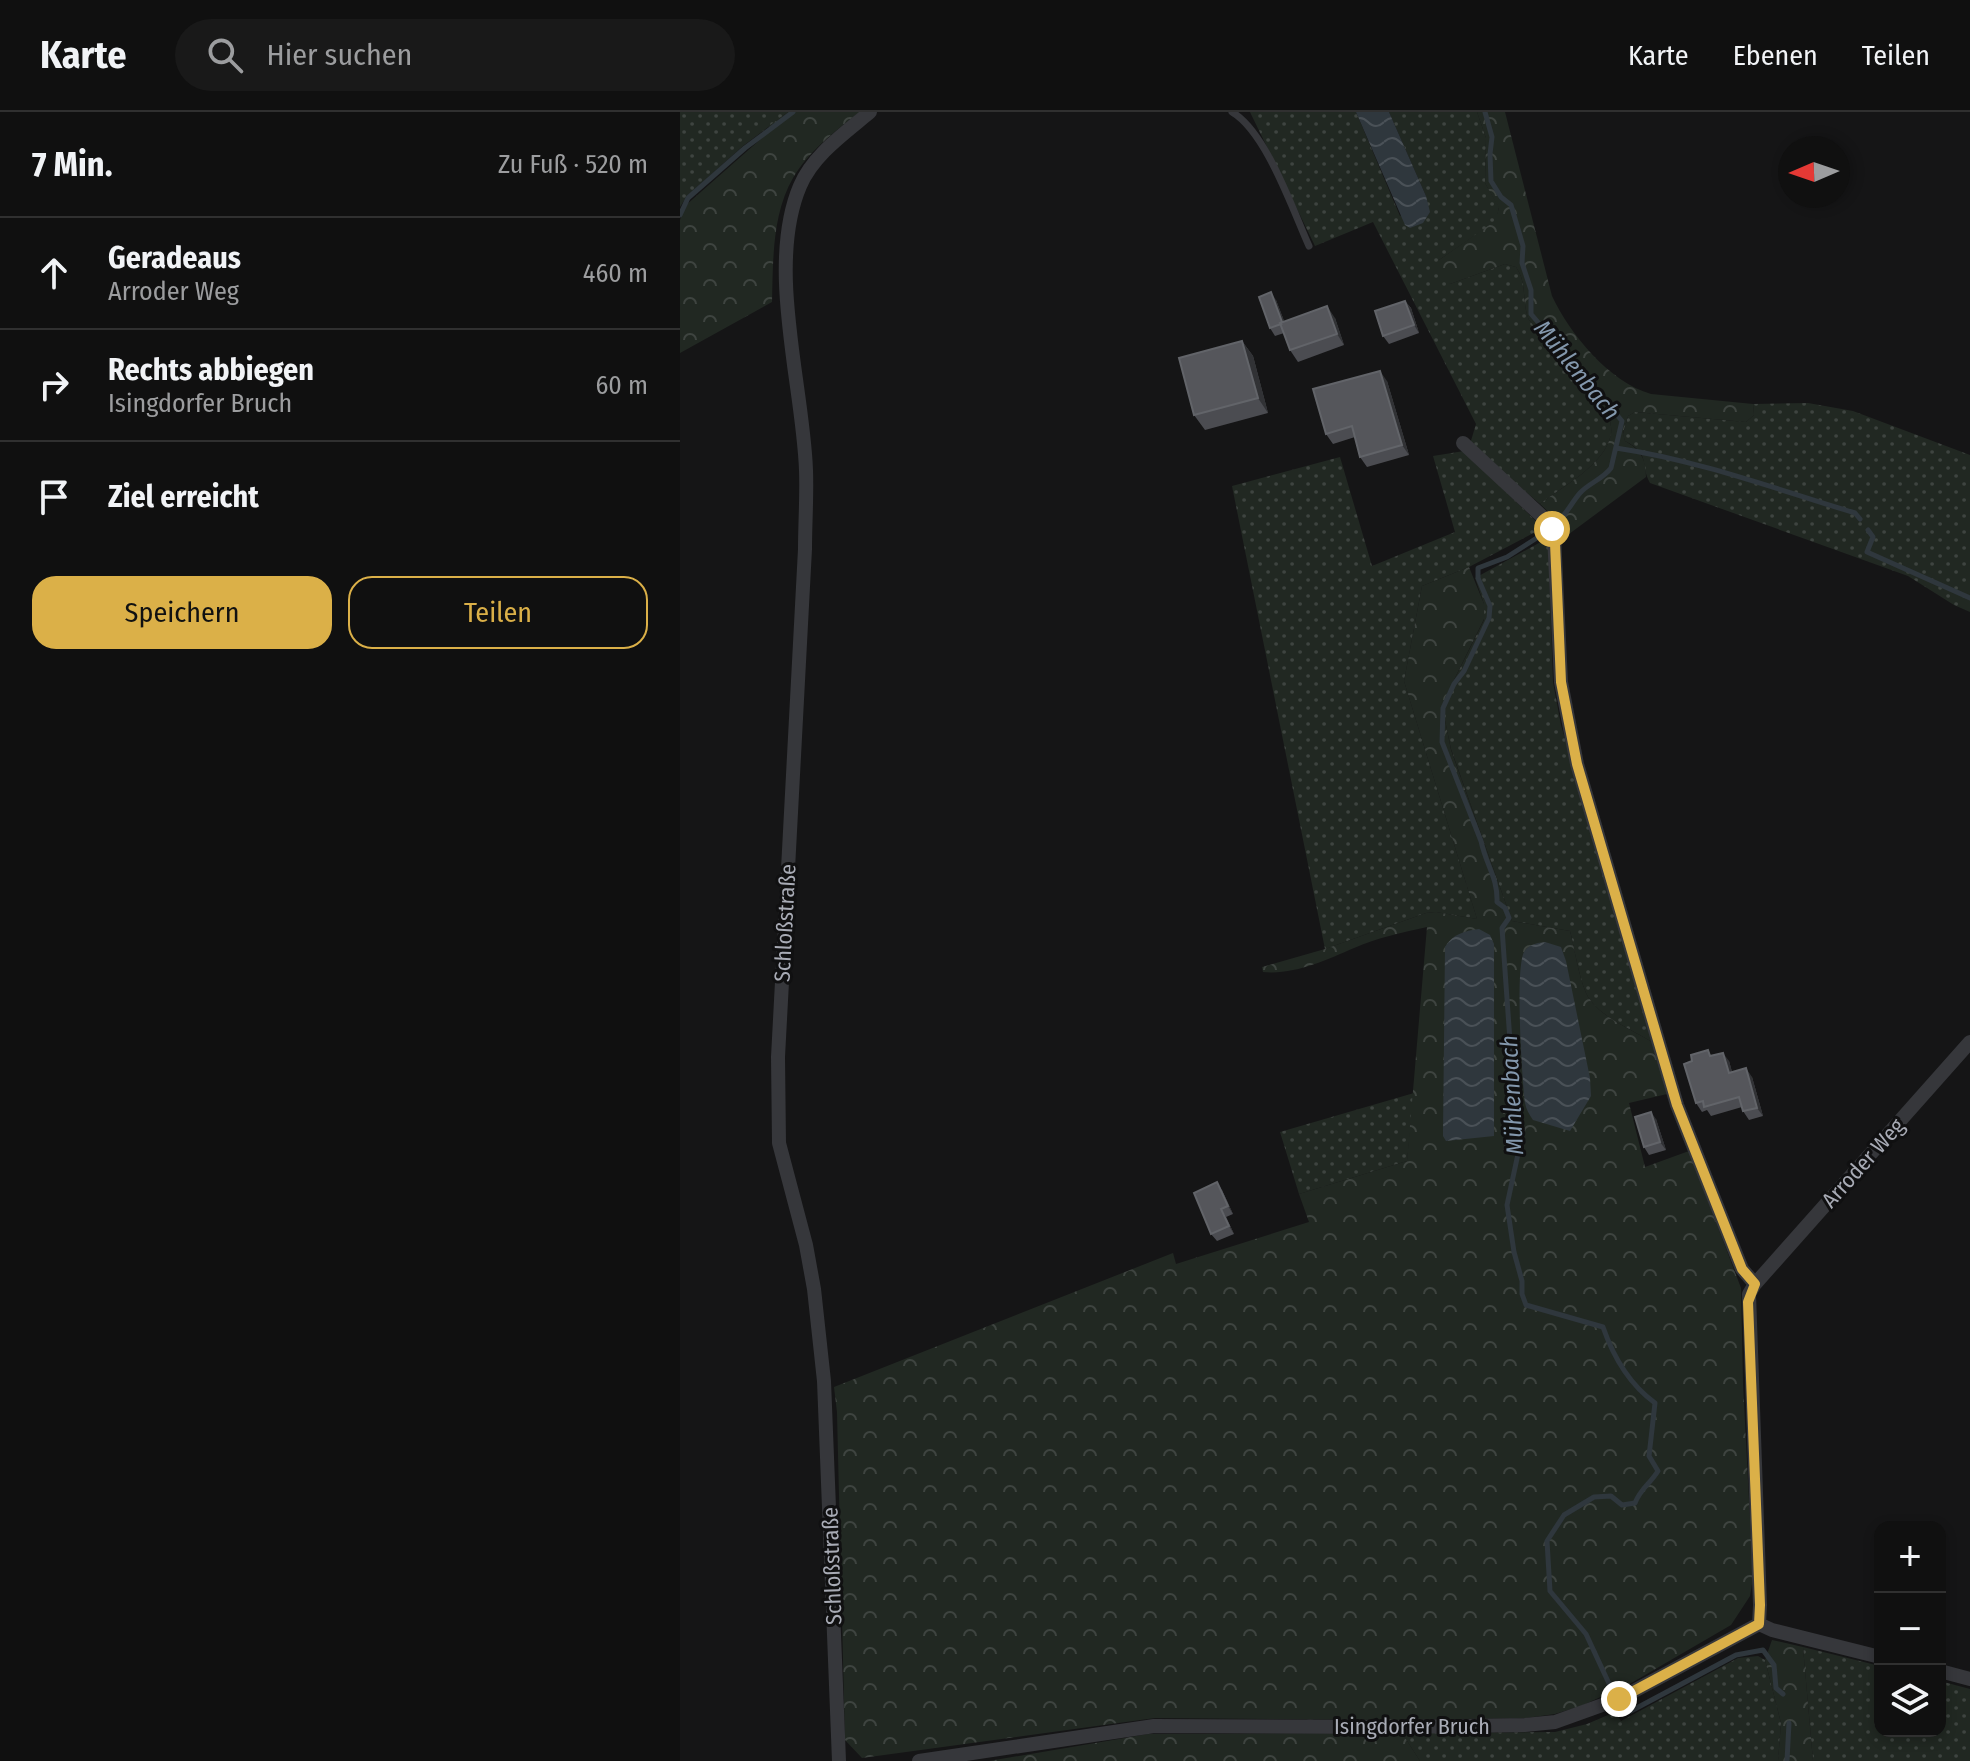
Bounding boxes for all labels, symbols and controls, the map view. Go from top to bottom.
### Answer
search box [175,19,735,91]
text: Karte [40,32,127,78]
icon: search [203,33,247,77]
text: Hier suchen [267,37,412,73]
text: Karte [1628,39,1689,72]
text: Ebenen [1733,39,1818,72]
text: Teilen [1862,39,1930,72]
north arrow [1778,136,1850,208]
text: 7 Min. [32,144,112,185]
text: Zu Fuß · 520 m [498,149,648,180]
text: Geradeaus [108,240,241,276]
icon: ahead [32,251,76,295]
text: 460 m [583,258,648,289]
text: Arroder Weg [108,276,239,307]
water label: Mühlenbach [1528,315,1626,425]
text: Rechts abbiegen [108,352,314,388]
icon: right [32,363,76,407]
text: 60 m [595,370,648,401]
text: Isingdorfer Bruch [108,388,292,419]
icon: arrive [32,475,76,519]
text: Ziel erreicht [108,479,259,515]
route start [1534,511,1570,547]
button: Speichern [32,576,332,649]
button: Teilen [348,576,648,649]
street label: Schloßstraße [768,863,802,983]
water label: Mühlenbach [1495,1034,1529,1156]
street label: Arroder Weg [1816,1112,1911,1213]
street label: Schloßstraße [816,1507,848,1625]
map controls [1874,1521,1946,1737]
button: + [1874,1521,1946,1593]
button: − [1874,1593,1946,1665]
button: layers [1874,1665,1946,1737]
route end [1601,1681,1637,1717]
street label: Isingdorfer Bruch [1334,1713,1490,1740]

